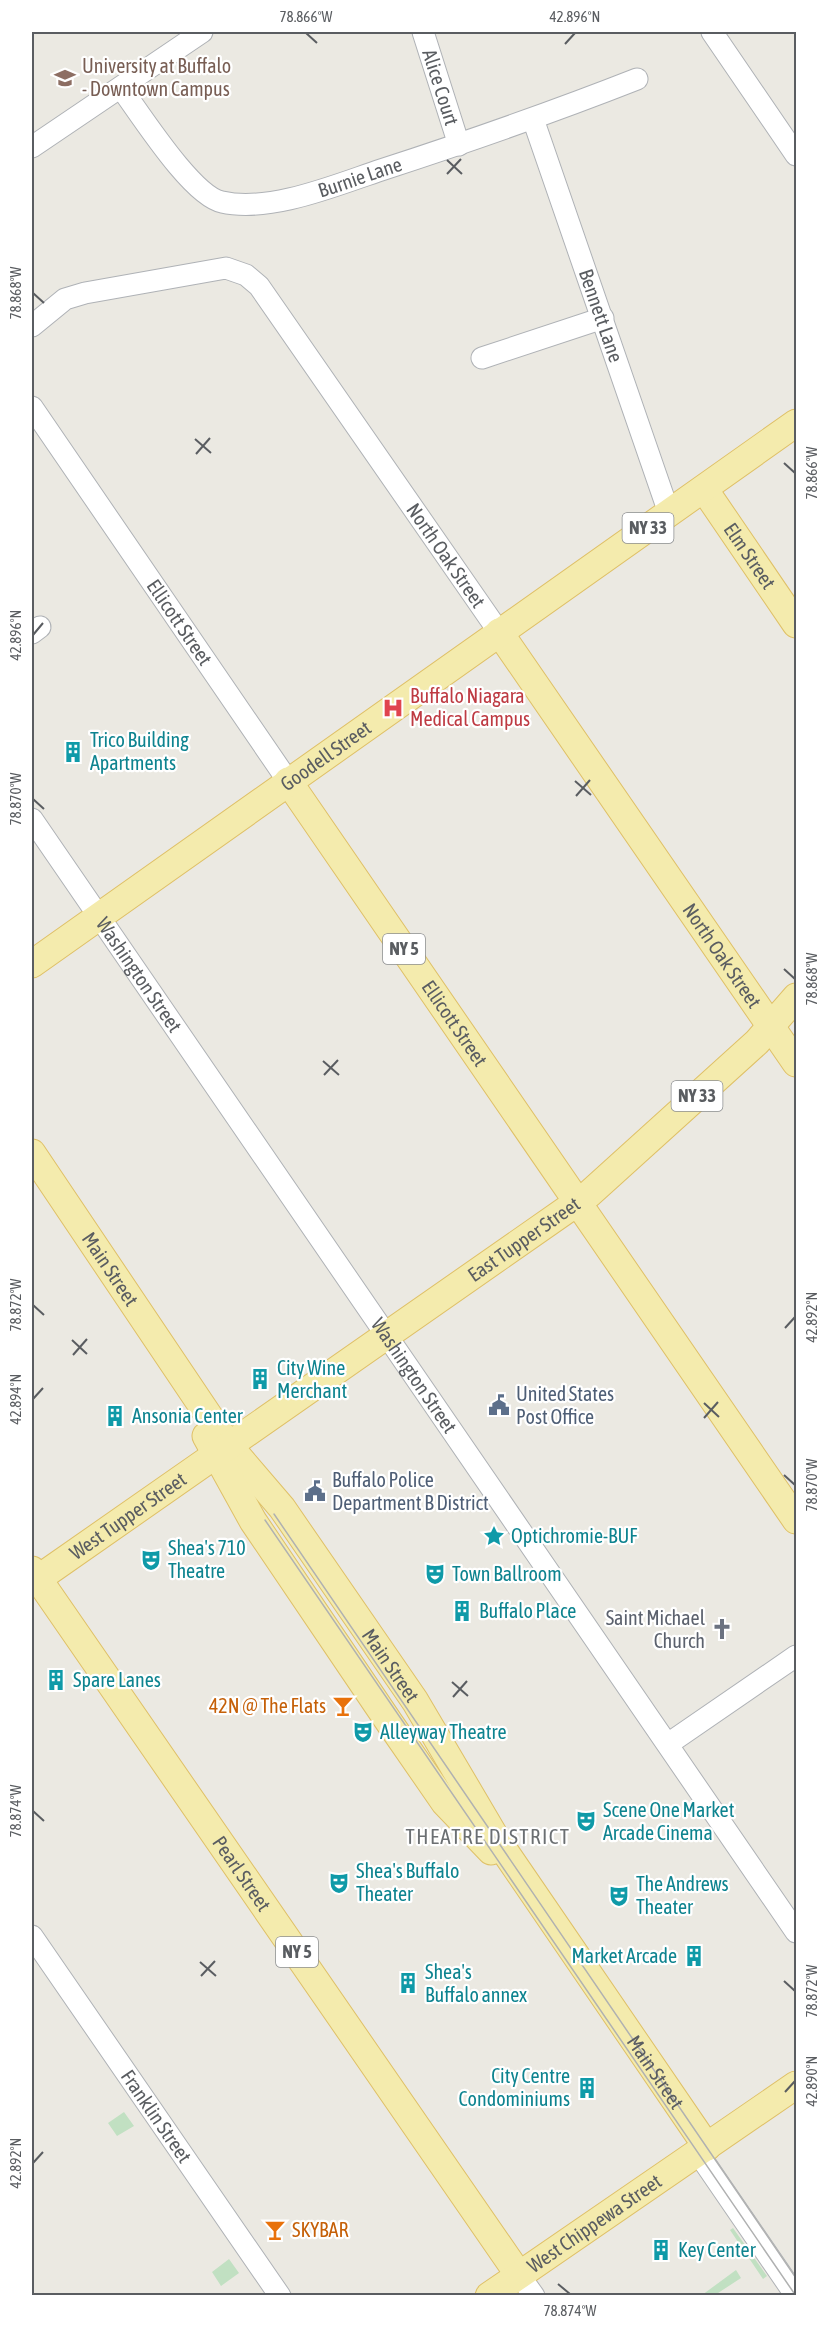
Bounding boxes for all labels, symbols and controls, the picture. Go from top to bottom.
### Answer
text: 78.866°W [280,8,333,25]
text: 42.896°N [550,8,600,25]
street label: Alice Court [418,46,464,128]
place label: University at Buffalo - Downtown Campus [82,54,231,100]
school or university icon: University at Buffalo - Downtown Campus [53,66,77,90]
street label: Burnie Lane [315,152,405,202]
text: 78.868°W [7,266,24,319]
street label: Bennett Lane [575,266,628,365]
text: 78.866°W [803,446,820,499]
street label: North Oak Street [402,499,491,612]
road number: NY 33 [622,513,674,543]
street label: Elm Street [719,518,781,593]
street label: Ellicott Street [142,575,217,670]
text: 42.896°N [7,610,24,660]
place label: Buffalo Niagara Medical Campus [410,684,530,730]
hospital icon: Buffalo Niagara Medical Campus [381,696,405,720]
street label: Goodell Street [276,716,375,795]
place label: Trico Building Apartments [90,728,189,774]
building icon: Trico Building Apartments [61,740,85,764]
text: 78.870°W [7,772,24,825]
street label: North Oak Street [678,899,767,1012]
street label: Washington Street [92,913,187,1037]
road number: NY 5 [383,934,425,964]
text: 78.868°W [803,952,820,1005]
street label: Ellicott Street [418,976,493,1070]
road number: NY 33 [672,1081,722,1111]
street label: East Tupper Street [463,1192,584,1286]
street label: Main Street [78,1228,144,1310]
text: 78.872°W [7,1278,24,1331]
text: 42.892°N [803,1292,820,1342]
street label: Washington Street [367,1313,462,1437]
place label: City Wine Merchant [277,1356,347,1402]
building icon: City Wine Merchant [248,1367,272,1391]
text: 42.894°N [7,1374,24,1424]
place label: United States Post Office [516,1382,614,1428]
public building icon: United States Post Office [487,1393,511,1417]
building icon: Ansonia Center [103,1404,127,1428]
place label: Ansonia Center [132,1404,244,1427]
text: 78.870°W [803,1458,820,1511]
street label: West Tupper Street [65,1467,190,1564]
place label: Buffalo Police Department B District [332,1468,489,1514]
public building icon: Buffalo Police Department B District [303,1479,327,1503]
place icon: Optichromie-BUF [482,1524,506,1548]
place label: Optichromie-BUF [511,1524,637,1547]
place label: Shea's 710 Theatre [168,1536,246,1582]
theatre icon: Shea's 710 Theatre [139,1548,163,1572]
theatre icon: Town Ballroom [423,1562,447,1586]
place label: Town Ballroom [452,1562,562,1585]
building icon: Buffalo Place [450,1599,474,1623]
place label: Buffalo Place [479,1599,576,1622]
place label: Saint Michael Church [606,1606,706,1652]
church icon: Saint Michael Church [710,1617,734,1641]
street label: Main Street [358,1624,424,1706]
building icon: Spare Lanes [44,1668,68,1692]
place label: Spare Lanes [73,1668,161,1691]
place label: 42N @ The Flats [209,1694,326,1717]
bar icon: 42N @ The Flats [331,1694,355,1718]
theatre icon: Alleyway Theatre [351,1720,375,1744]
place label: Alleyway Theatre [380,1720,507,1743]
text: 78.874°W [7,1784,24,1837]
place label: Scene One Market Arcade Cinema [603,1798,735,1844]
theatre icon: Scene One Market Arcade Cinema [574,1809,598,1833]
district label: THEATRE DISTRICT [405,1824,571,1848]
street label: Pearl Street [208,1831,276,1915]
place label: Shea's Buffalo Theater [356,1859,459,1905]
theatre icon: Shea's Buffalo Theater [327,1871,351,1895]
place label: The Andrews Theater [636,1872,729,1918]
theatre icon: The Andrews Theater [607,1884,631,1908]
road number: NY 5 [276,1937,318,1967]
place label: Market Arcade [571,1944,677,1967]
building icon: Market Arcade [682,1944,706,1968]
place label: Shea's Buffalo annex [425,1960,527,2006]
text: 78.872°W [803,1964,820,2017]
building icon: Shea's Buffalo annex [396,1971,420,1995]
street label: Main Street [623,2031,689,2113]
text: 42.890°N [803,2056,820,2106]
place label: City Centre Condominiums [459,2064,570,2110]
street label: Franklin Street [117,2065,197,2167]
building icon: City Centre Condominiums [575,2076,599,2100]
text: 42.892°N [7,2138,24,2188]
street label: West Chippewa Street [523,2169,666,2277]
bar icon: SKYBAR [263,2218,287,2242]
place label: SKYBAR [292,2218,348,2241]
building icon: Key Center [649,2238,673,2262]
place label: Key Center [678,2238,757,2261]
text: 78.874°W [544,2302,597,2319]

